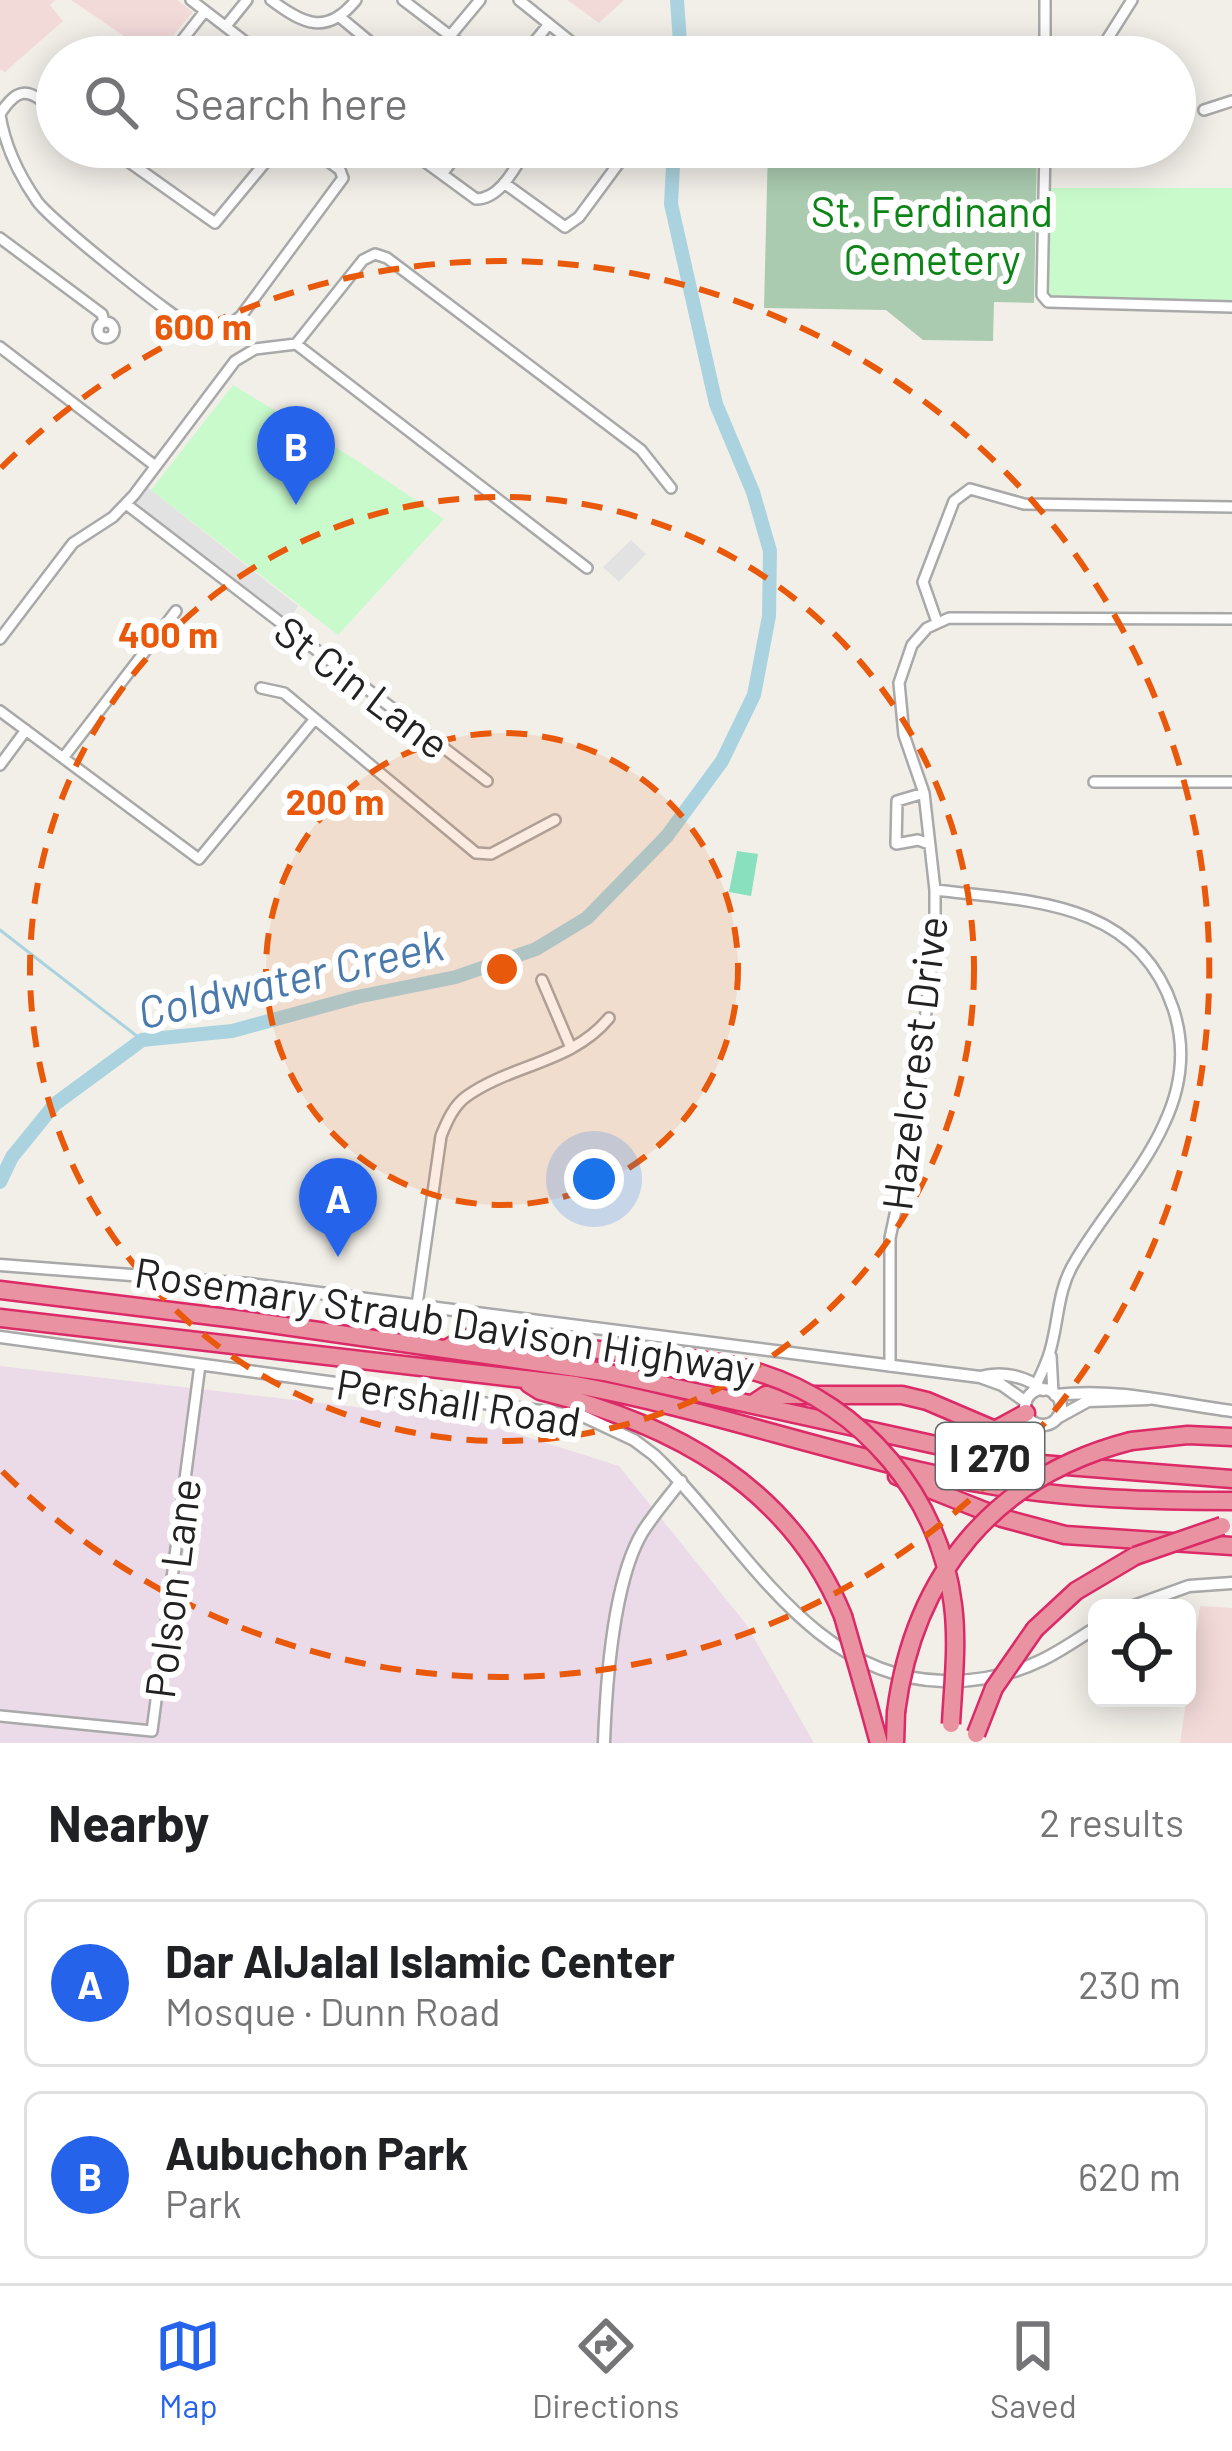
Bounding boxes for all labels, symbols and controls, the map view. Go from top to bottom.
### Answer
search box [36,36,1196,168]
icon: search [78,69,144,135]
text: Search here [174,75,408,129]
park label: St. Ferdinand Cemetery [811,185,1053,284]
text: 600 m [154,304,252,347]
pin: B [257,406,335,505]
street label: St Cin Lane [266,604,460,768]
text: 400 m [118,612,218,655]
text: 200 m [286,779,384,822]
street label: Hazelcrest Drive [870,913,956,1213]
water label: Coldwater Creek [132,916,448,1038]
centre of rings [481,948,523,990]
your location [564,1149,624,1209]
pin: A [299,1158,377,1257]
street label: Rosemary Straub Davison Highway [131,1245,758,1394]
street label: Pershall Road [333,1357,585,1445]
road number: I 270 [936,1423,1044,1489]
street label: Polson Lane [133,1475,209,1701]
map controls [1088,1599,1196,1707]
button: locate [1088,1599,1196,1707]
text: Nearby [48,1791,209,1852]
text: 2 results [1039,1798,1184,1845]
text: Dar AlJalal Islamic Center [165,1933,675,1987]
text: A [77,1960,103,2007]
text: 230 m [1078,1960,1181,2007]
text: Mosque · Dunn Road [165,1987,500,2034]
text: Aubuchon Park [165,2125,469,2179]
text: B [78,2152,102,2199]
text: 620 m [1078,2152,1181,2199]
text: Park [165,2179,242,2226]
tab: Map [155,2313,221,2425]
tab: Directions [532,2313,679,2425]
tab: Saved [990,2313,1077,2425]

